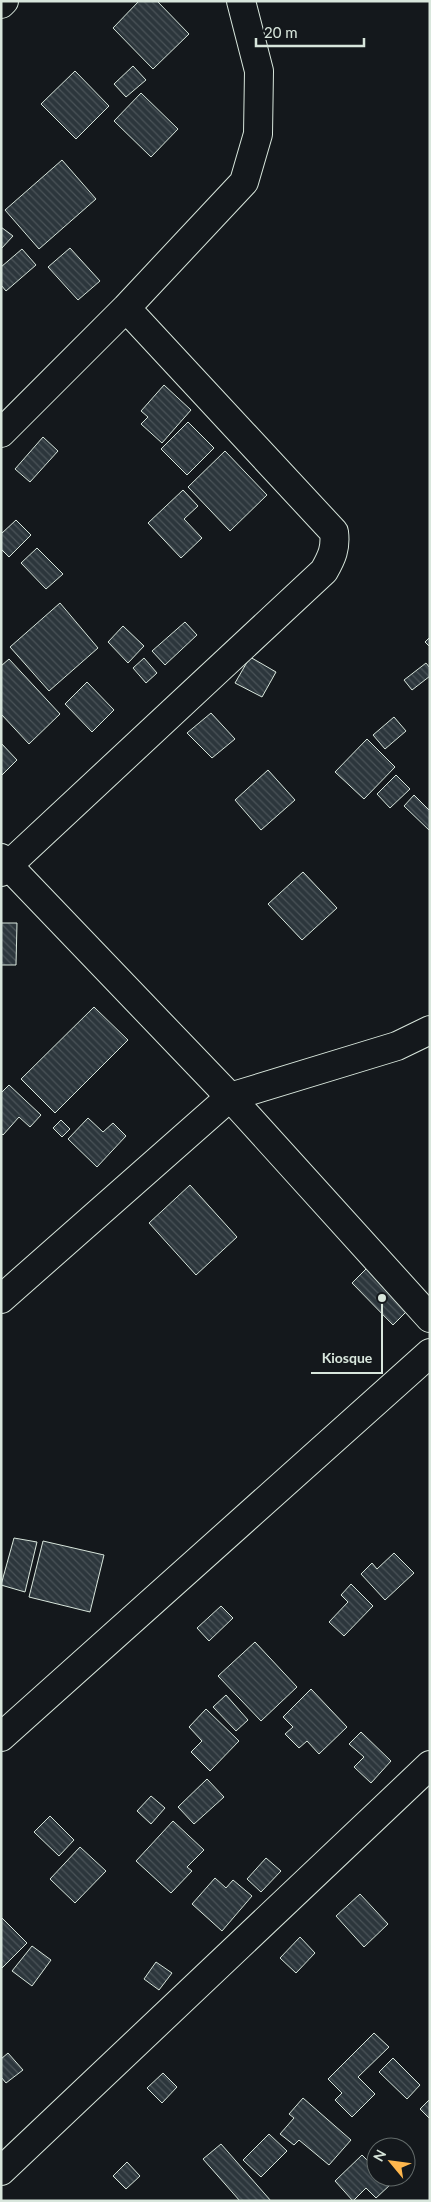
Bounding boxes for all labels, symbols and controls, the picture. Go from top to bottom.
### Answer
scale bar [256,15,364,47]
text: 20 m [264,23,298,41]
callout: Kiosque [311,1344,382,1373]
text: Kiosque [322,1349,373,1366]
north arrow [366,2137,416,2187]
text: N [369,2147,389,2164]

